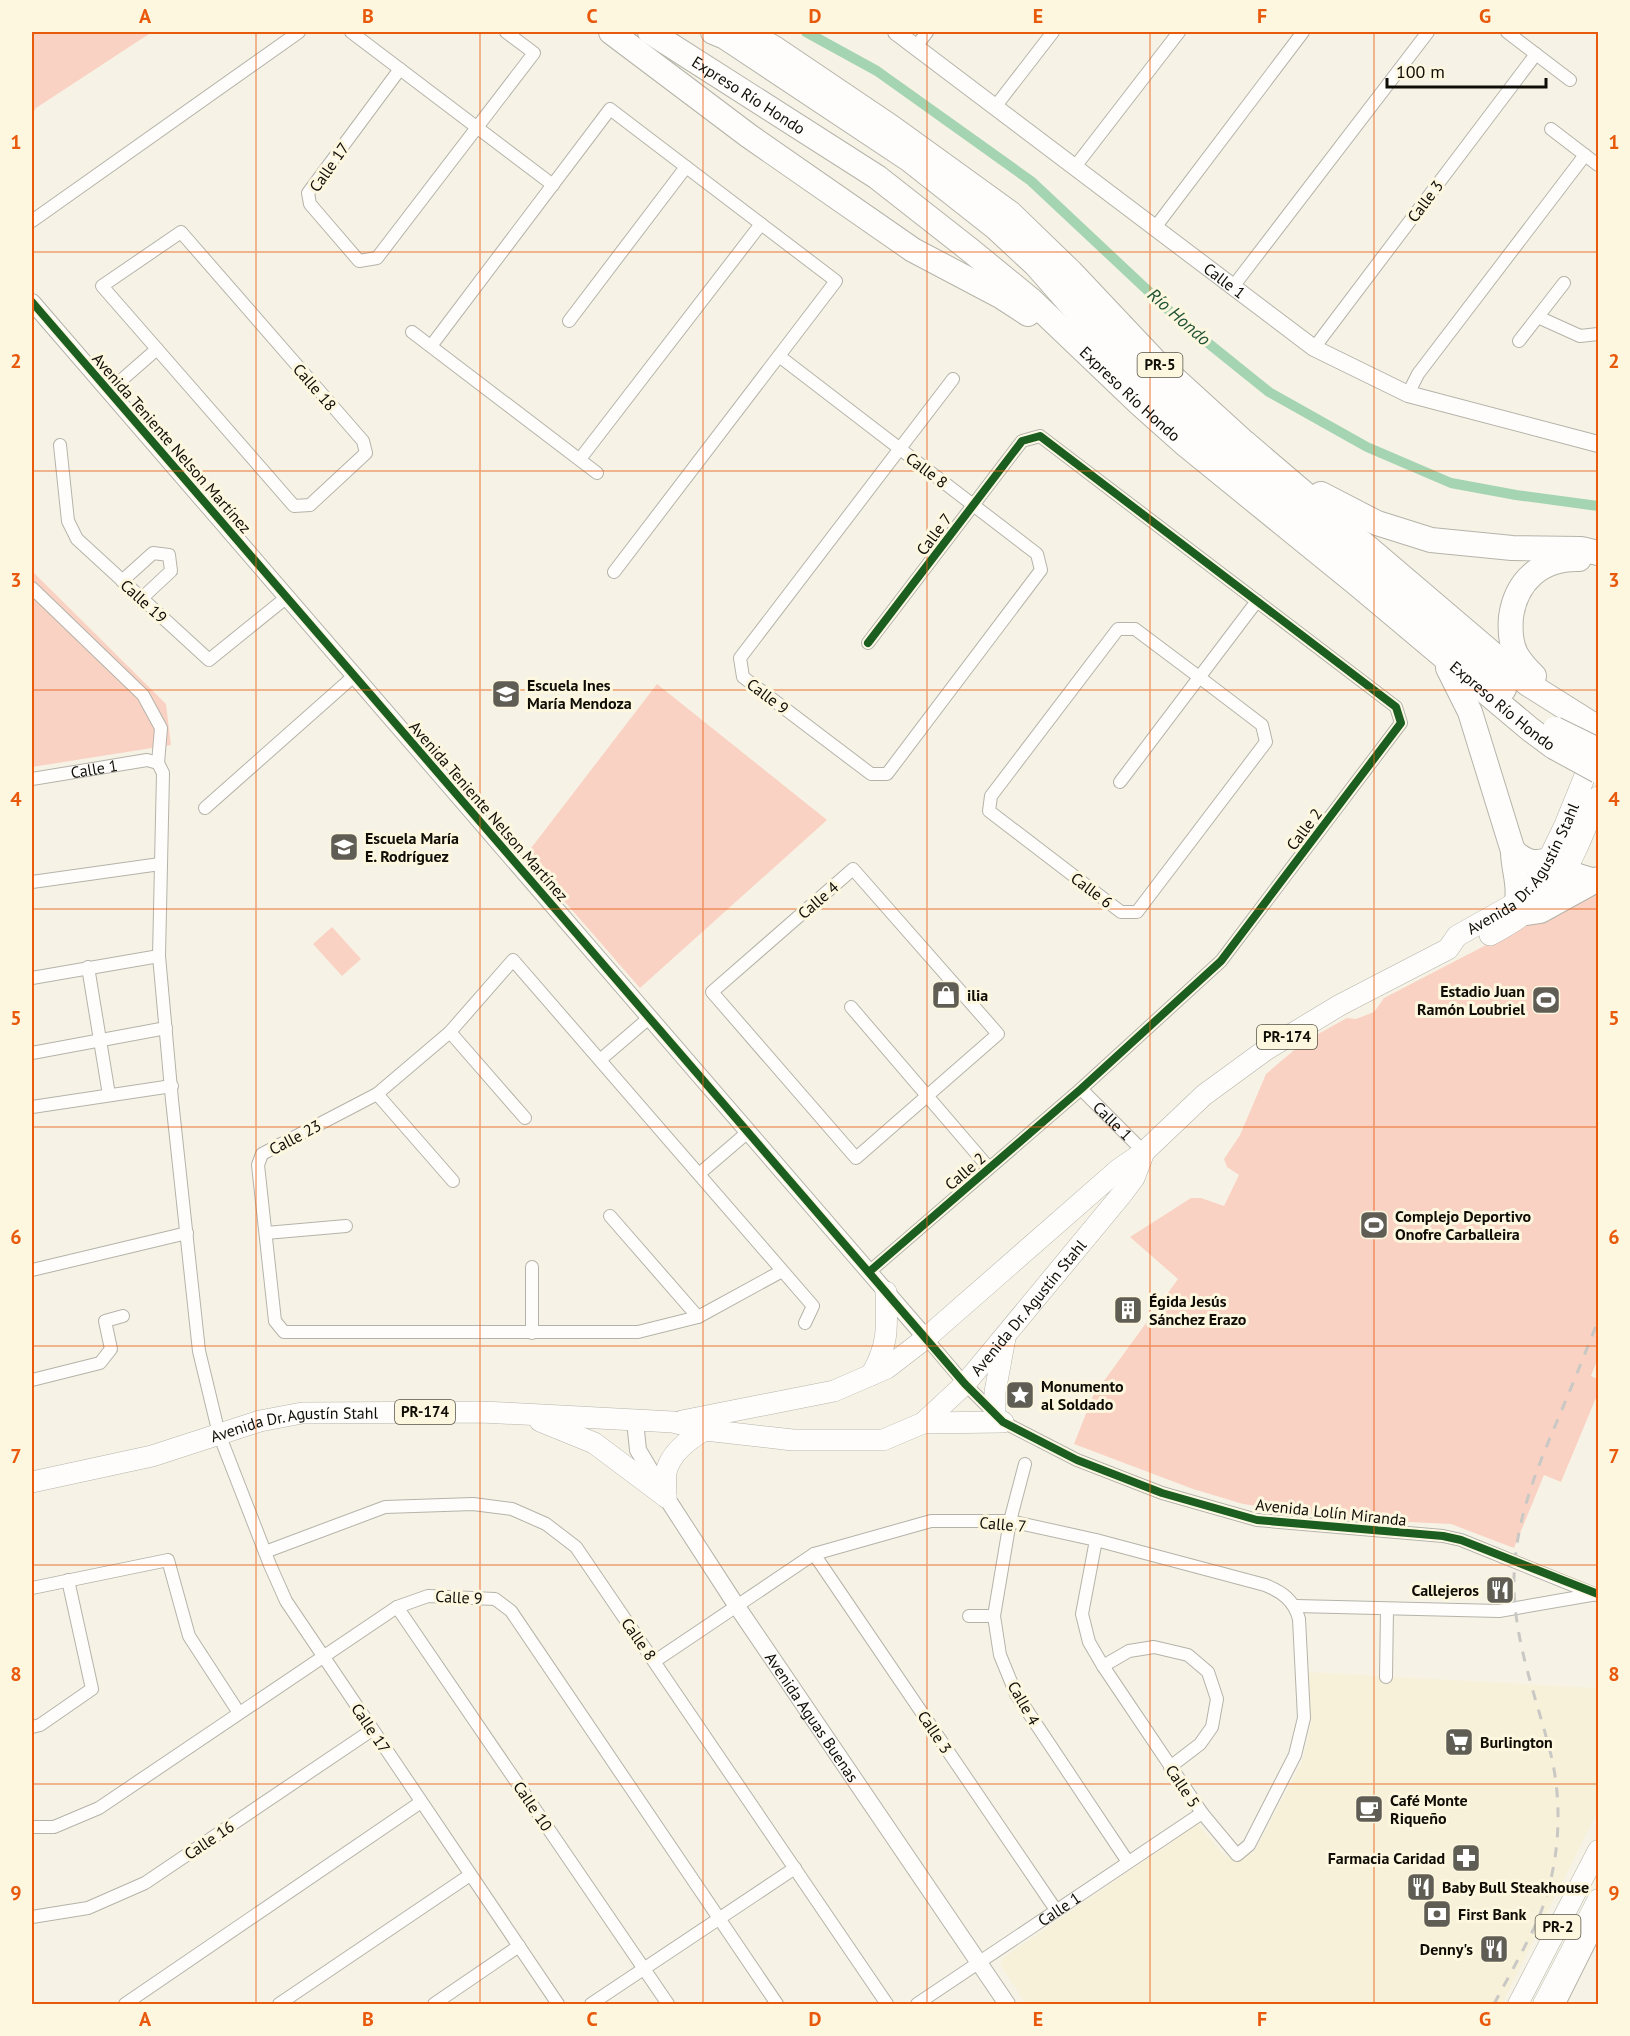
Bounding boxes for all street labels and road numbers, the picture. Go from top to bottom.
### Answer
street label: Expreso Río Hondo [688,51,809,139]
street label: Calle 17 [305,138,353,196]
street label: Calle 3 [1403,176,1447,226]
street label: Calle 1 [1200,258,1250,303]
street label: Expreso Río Hondo [1076,342,1185,445]
street label: Avenida Teniente Nelson Martínez [88,349,256,537]
road number: PR-5 [1138,353,1182,377]
street label: Calle 18 [289,359,341,415]
street label: Calle 8 [902,448,952,492]
street label: Calle 7 [912,509,956,559]
street label: Calle 19 [117,575,171,627]
street label: Expreso Río Hondo [1446,656,1559,755]
street label: Calle 9 [743,674,793,718]
street label: Avenida Teniente Nelson Martínez [405,717,573,905]
street label: Calle 1 [69,755,119,782]
street label: Avenida Dr. Agustín Stahl [1463,800,1583,939]
street label: Calle 2 [1282,804,1326,854]
street label: Calle 6 [1067,868,1117,912]
street label: Calle 4 [794,877,843,923]
road number: PR-174 [1257,1025,1317,1049]
street label: Calle 1 [1089,1097,1137,1145]
street label: Calle 23 [266,1115,324,1159]
street label: Calle 2 [941,1148,989,1194]
street label: Avenida Dr. Agustín Stahl [966,1235,1090,1380]
road number: PR-174 [395,1400,455,1424]
street label: Avenida Dr. Agustín Stahl [208,1403,379,1446]
street label: Avenida Lolín Miranda [1254,1494,1408,1530]
street label: Calle 7 [979,1512,1027,1536]
street label: Calle 9 [435,1586,483,1608]
street label: Calle 8 [617,1614,661,1664]
street label: Avenida Aguas Buenas [761,1648,863,1786]
street label: Calle 4 [1004,1678,1045,1729]
street label: Calle 17 [347,1699,395,1757]
street label: Calle 3 [913,1707,957,1757]
street label: Calle 5 [1161,1761,1205,1811]
street label: Calle 10 [509,1777,557,1835]
street label: Calle 16 [180,1816,238,1864]
street label: Calle 1 [1034,1887,1084,1930]
road number: PR-2 [1536,1915,1580,1939]

